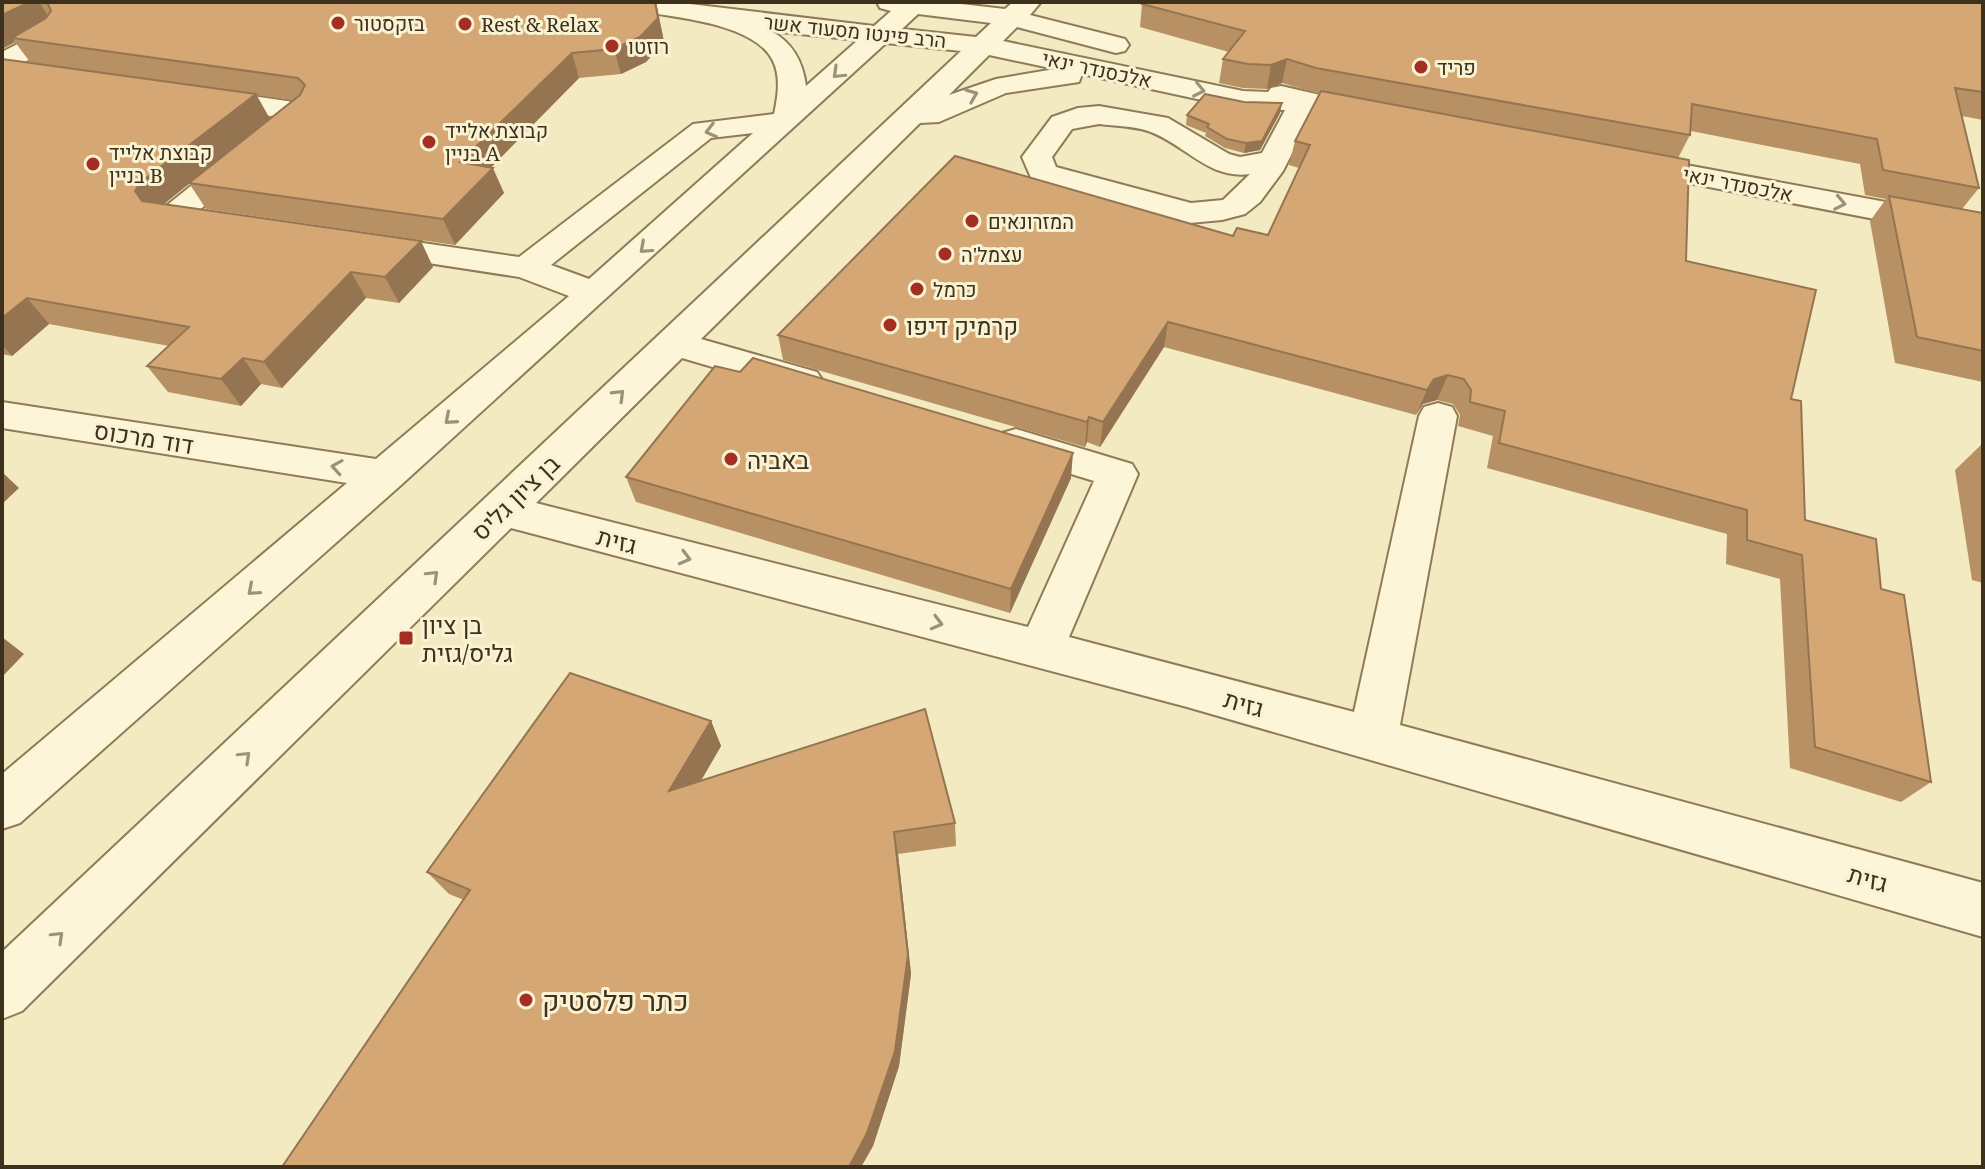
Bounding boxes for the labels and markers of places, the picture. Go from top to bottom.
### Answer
place label: בזקסטור [354,10,425,37]
place label: Rest & Relax [481,11,599,38]
marker: בזקסטור [329,14,347,32]
marker: Rest & Relax [456,15,474,33]
place label: רוזטו [628,33,669,60]
marker: רוזטו [603,37,621,55]
place label: פריד [1437,54,1476,81]
marker: פריד [1412,58,1430,76]
place label: קבוצת אלייד בניין A [445,117,548,167]
marker: קבוצת אלייד בניין A [420,133,438,151]
place label: קבוצת אלייד בניין B [109,139,212,189]
marker: קבוצת אלייד בניין B [84,155,102,173]
place label: המזרונאים [988,208,1074,235]
marker: המזרונאים [963,212,981,230]
place label: עצמל'ה [961,241,1023,268]
marker: עצמל'ה [936,245,954,263]
place label: כרמל [933,276,977,303]
marker: כרמל [908,280,926,298]
place label: קרמיק דיפו [906,309,1018,342]
marker: קרמיק דיפו [881,316,899,334]
place label: באביה [747,443,809,476]
marker: באביה [722,450,740,468]
place label: בן ציון גליס/גזית [422,608,513,669]
marker: בן ציון גליס/גזית [397,629,415,647]
place label: כתר פלסטיק [542,981,688,1019]
marker: כתר פלסטיק [517,991,535,1009]

